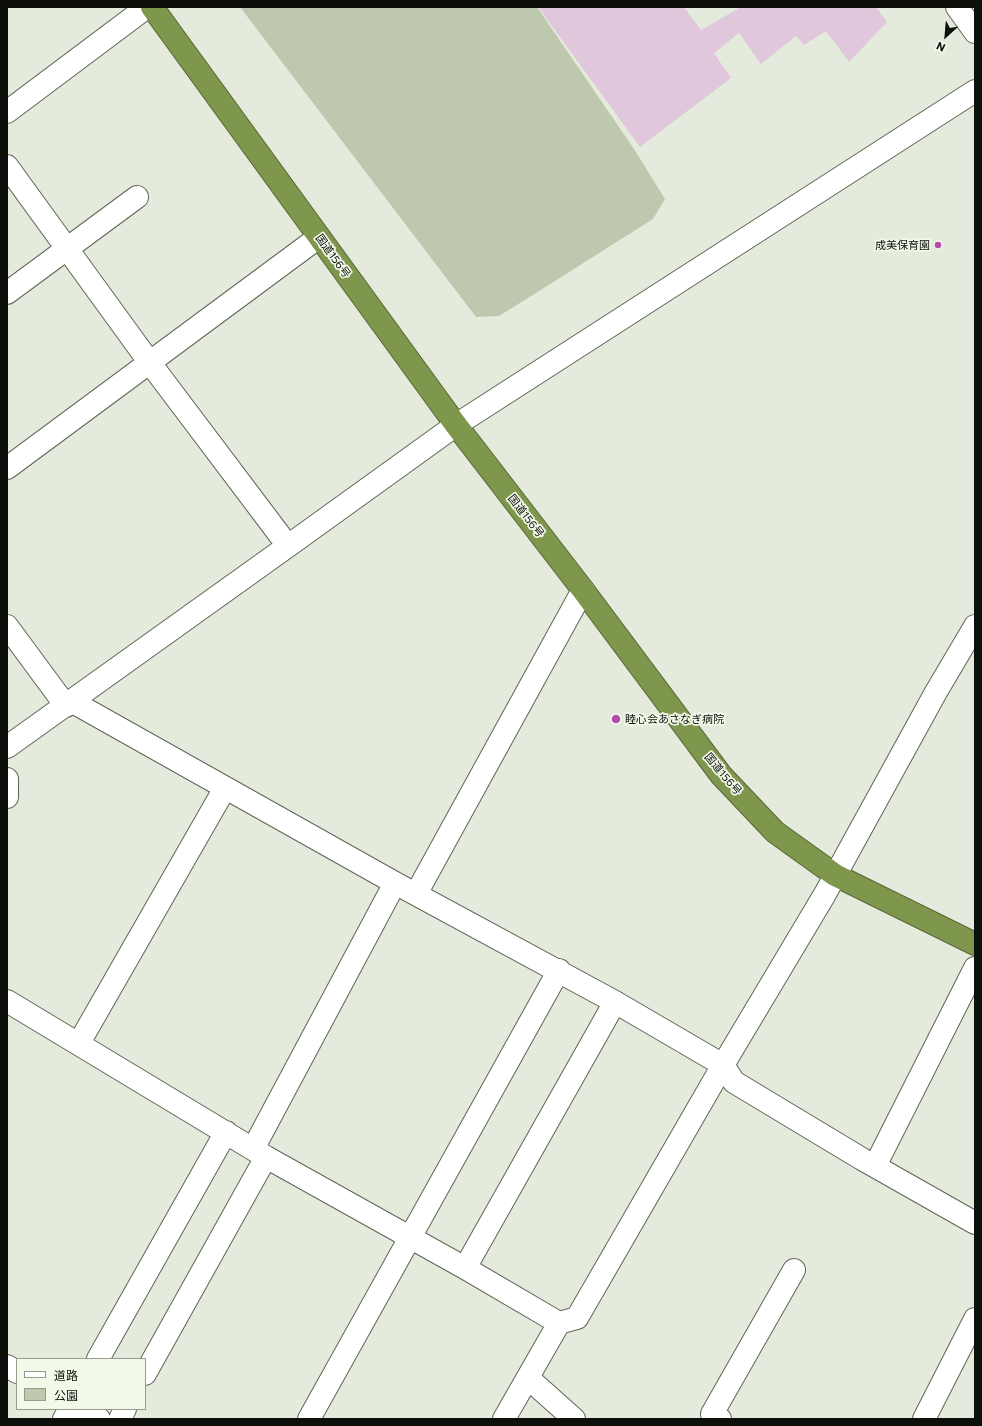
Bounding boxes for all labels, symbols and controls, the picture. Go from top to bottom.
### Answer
north arrow [926,16,966,56]
text: N [934,40,947,55]
street label: 国道156号 [313,232,353,280]
place label: 成美保育園 [875,238,930,252]
marker: 成美保育園 [933,240,943,250]
street label: 国道156号 [505,492,547,540]
place label: 睦心会あさなぎ病院 [625,712,724,726]
marker: 睦心会あさなぎ病院 [610,713,622,725]
street label: 国道156号 [702,750,744,798]
legend [16,1358,146,1410]
text: 道路 [54,1368,78,1382]
text: 公園 [54,1388,78,1402]

